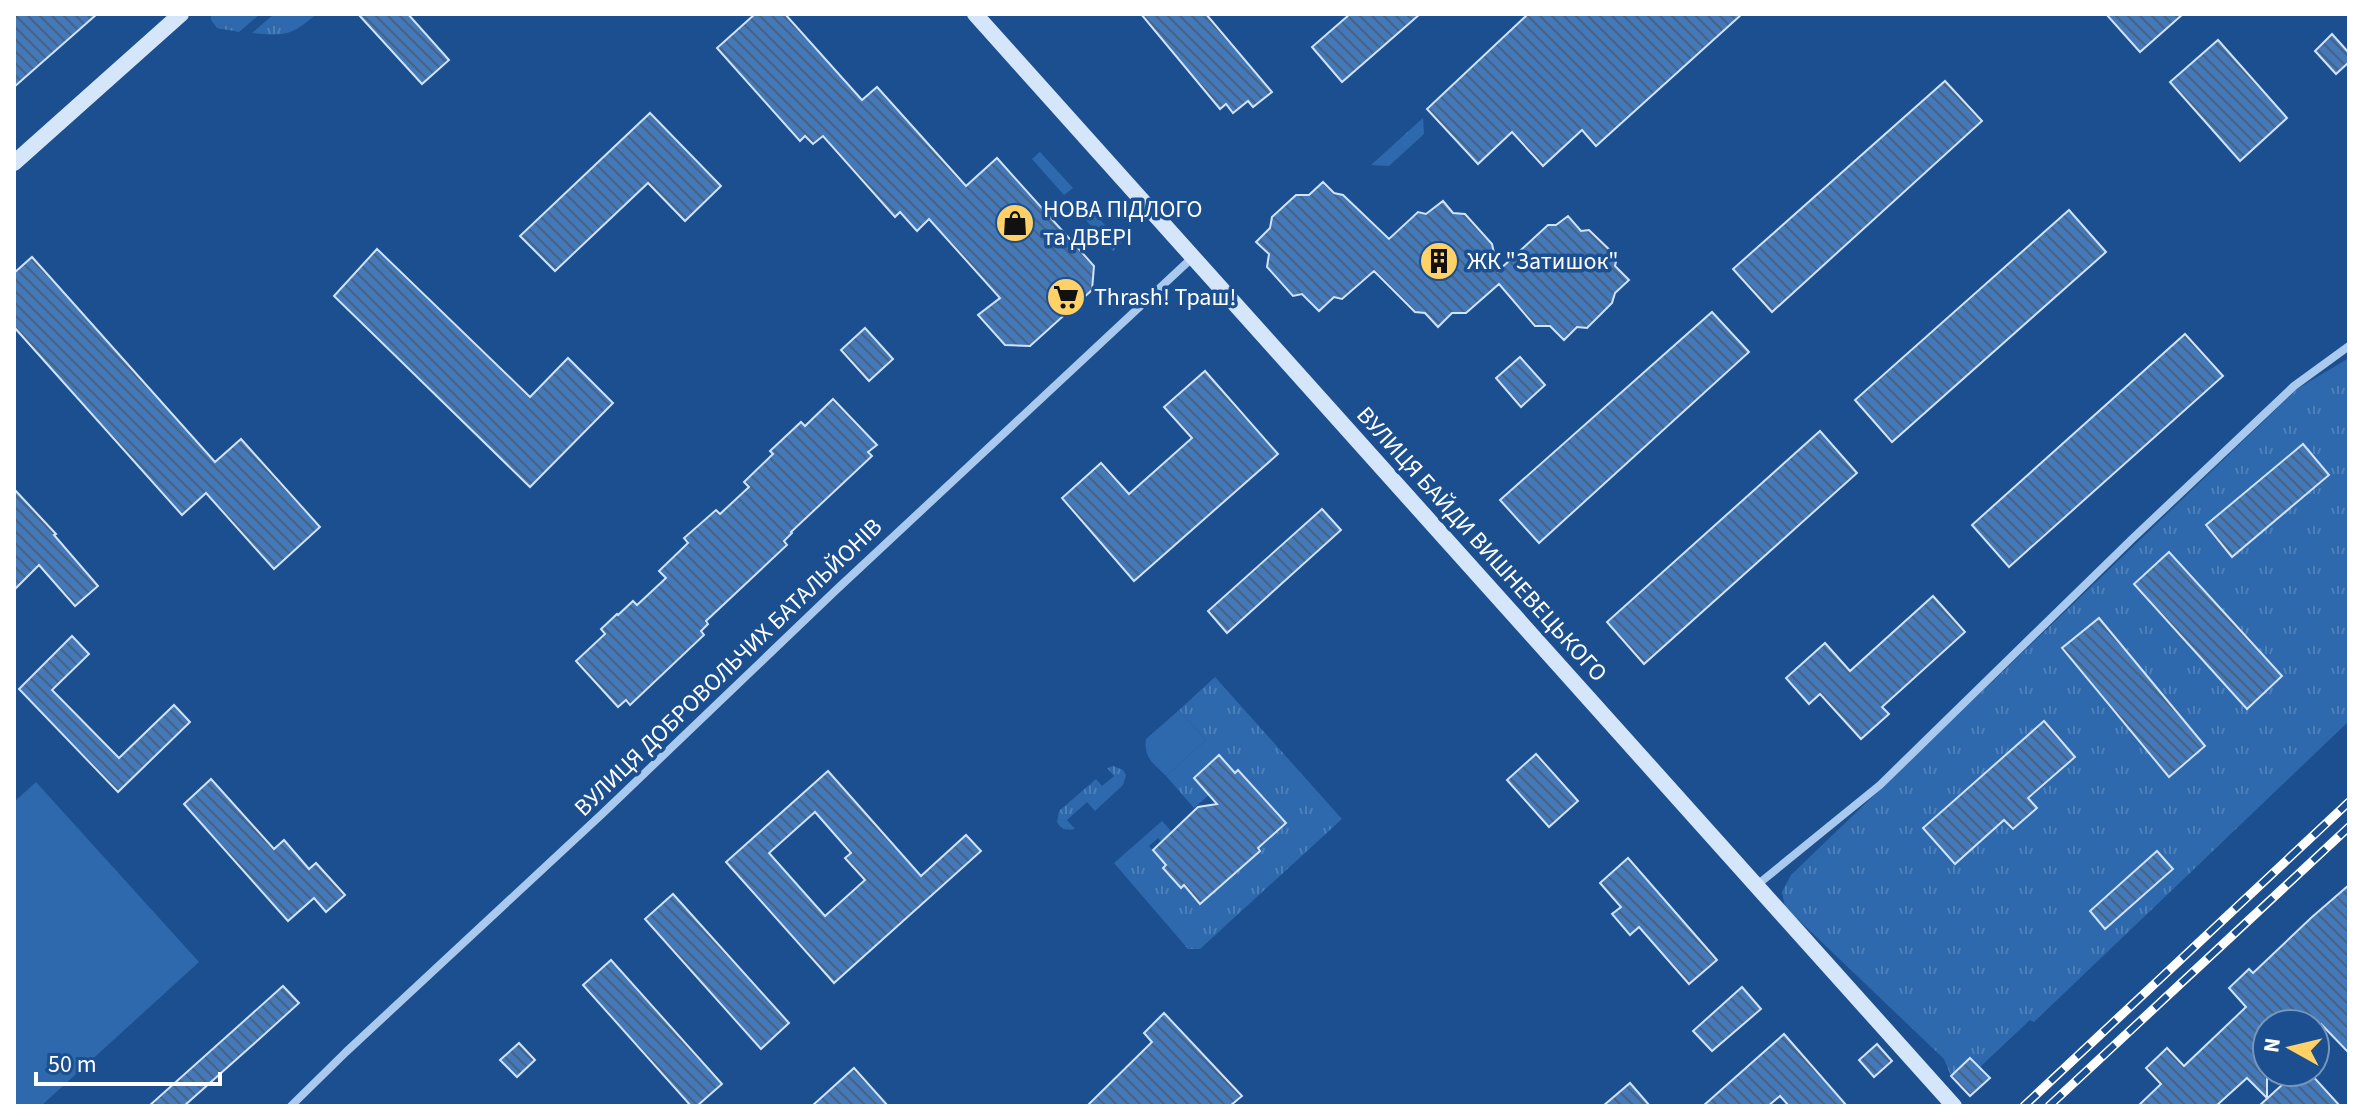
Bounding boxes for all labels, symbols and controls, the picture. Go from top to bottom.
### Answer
place label: НОВА ПІДЛОГО та ДВЕРІ [1043,192,1202,255]
shop icon: НОВА ПІДЛОГО та ДВЕРІ [994,202,1036,244]
building icon: ЖК "Затишок" [1418,240,1460,282]
place label: ЖК "Затишок" [1467,244,1619,279]
supermarket icon: Thrash! Траш! [1045,276,1087,318]
place label: Thrash! Траш! [1094,280,1236,315]
street label: ВУЛИЦЯ БАЙДИ ВИШНЕВЕЦЬКОГО [1348,399,1615,690]
street label: ВУЛИЦЯ ДОБРОВОЛЬЧИХ БАТАЛЬЙОНІВ [566,510,890,825]
north arrow [2251,1008,2331,1088]
scale bar [36,1036,220,1086]
text: N [2255,1036,2289,1055]
text: 50 m [48,1047,97,1082]

